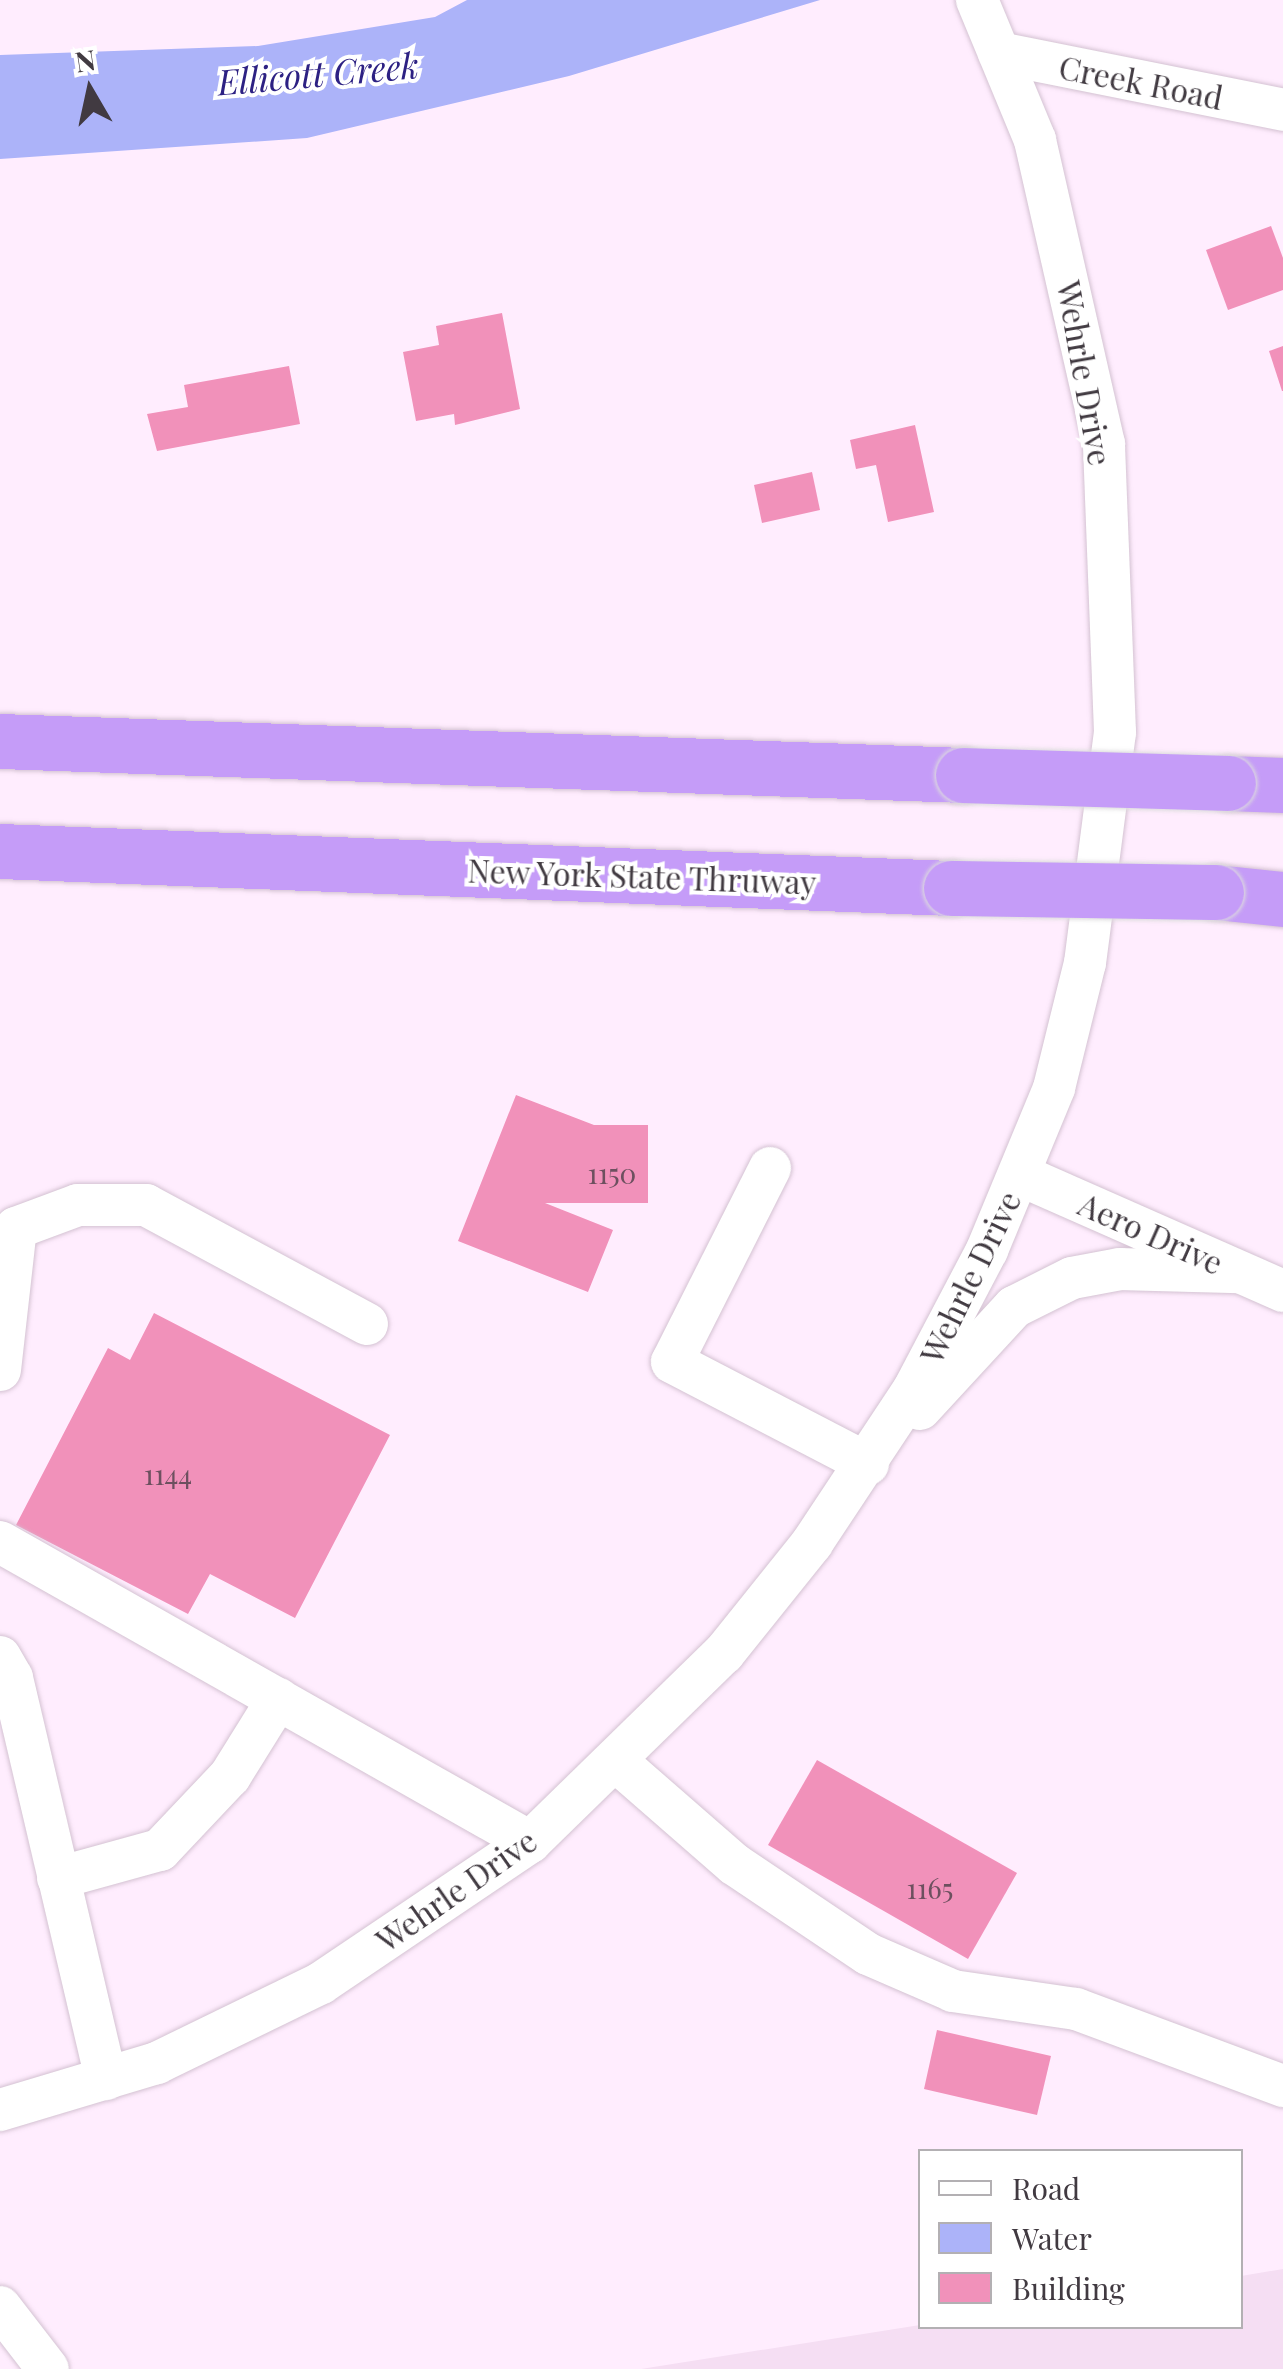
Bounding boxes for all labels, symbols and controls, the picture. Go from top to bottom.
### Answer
north arrow [40,40,140,140]
text: N [72,40,98,80]
water label: Ellicott Creek [216,43,420,103]
street label: Creek Road [1056,47,1226,117]
street label: Wehrle Drive [1050,278,1120,468]
street label: New York State Thruway [466,851,818,901]
house number: 1150 [588,1156,636,1190]
street label: Aero Drive [1073,1184,1229,1282]
street label: Wehrle Drive [912,1185,1028,1369]
house number: 1144 [144,1457,192,1491]
street label: Wehrle Drive [369,1821,543,1959]
house number: 1165 [907,1871,953,1905]
legend [918,2149,1243,2329]
text: Road [1012,2168,1080,2208]
text: Water [1012,2218,1092,2258]
text: Building [1012,2268,1125,2308]

